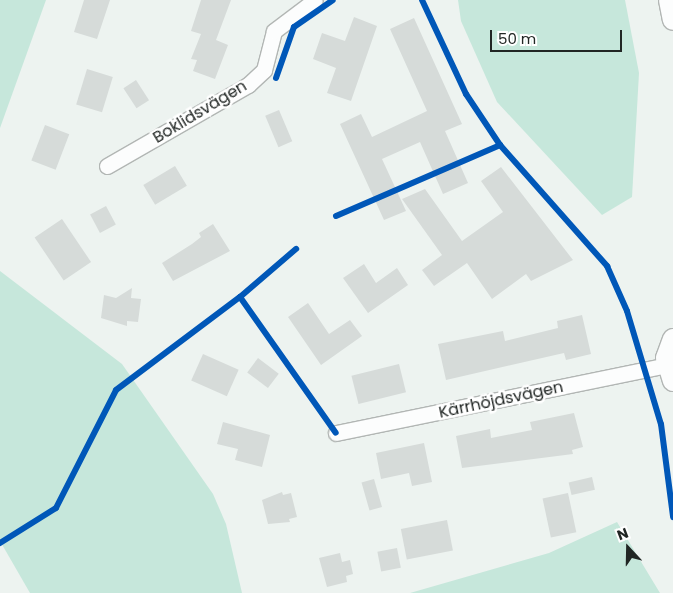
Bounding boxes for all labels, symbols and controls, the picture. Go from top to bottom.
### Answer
scale bar [493,20,626,52]
text: 50 m [498,28,536,49]
street label: Boklidsvägen [150,76,250,148]
street label: Kärrhöjdsvägen [437,377,565,423]
north arrow [603,523,653,573]
text: N [614,523,631,545]

